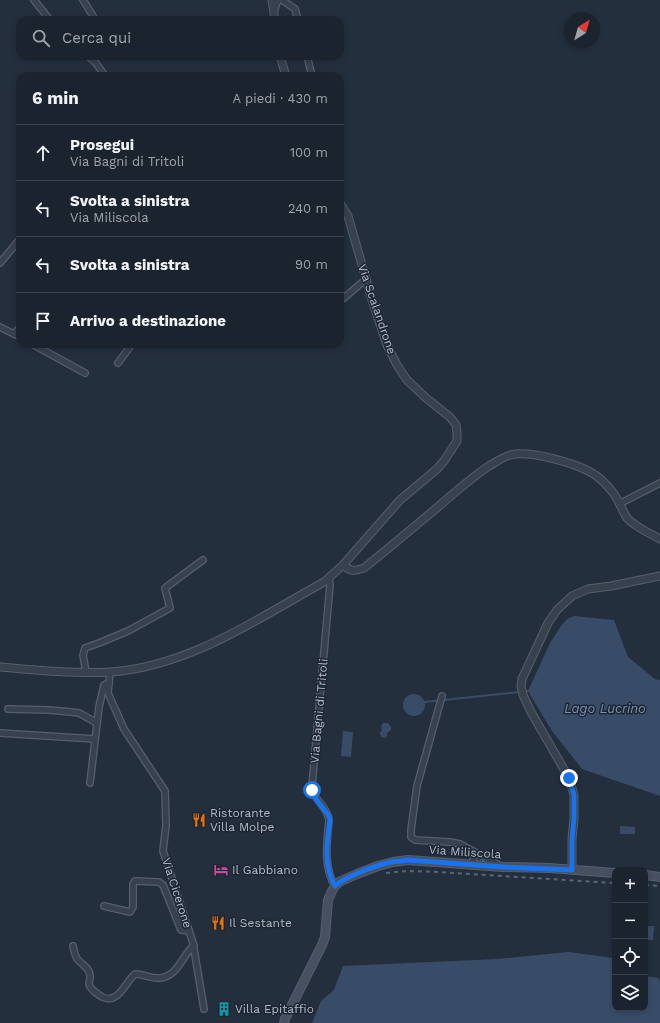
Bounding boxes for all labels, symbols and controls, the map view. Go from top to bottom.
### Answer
north arrow [564,12,600,48]
search box [16,16,344,60]
icon: search [30,27,52,49]
text: Cerca qui [62,29,131,47]
text: 6 min [32,88,79,108]
text: A piedi · 430 m [233,91,328,106]
text: Prosegui [70,136,134,154]
icon: ahead [32,142,54,164]
text: 100 m [290,145,328,160]
text: Via Bagni di Tritoli [70,154,184,169]
text: Svolta a sinistra [70,192,190,210]
icon: left [32,198,54,220]
text: 240 m [288,201,328,216]
text: Via Miliscola [70,210,149,225]
icon: left [32,254,54,276]
text: Svolta a sinistra [70,256,190,274]
text: 90 m [295,257,328,272]
street label: Via Scalandrone [355,262,399,356]
icon: arrive [32,310,54,332]
text: Arrivo a destinazione [70,312,226,330]
street label: Via Bagni di Tritoli [307,658,331,764]
water label: Lago Lucrino [564,701,646,716]
route end [560,769,578,787]
route start [303,781,321,799]
place label: Ristorante Villa Molpe [210,806,274,834]
restaurant icon: Ristorante Villa Molpe [191,812,207,828]
street label: Via Miliscola [428,842,502,862]
street label: Via Cicerone [159,856,195,930]
hotel icon: Il Gabbiano [213,862,229,878]
place label: Il Gabbiano [232,863,298,877]
map controls [612,867,648,1011]
button: + [612,867,648,903]
button: − [612,903,648,939]
restaurant icon: Il Sestante [210,915,226,931]
place label: Il Sestante [229,916,292,930]
button: locate [612,939,648,975]
button: layers [612,975,648,1011]
building icon: Villa Epitaffio [216,1001,232,1017]
place label: Villa Epitaffio [235,1002,314,1016]

